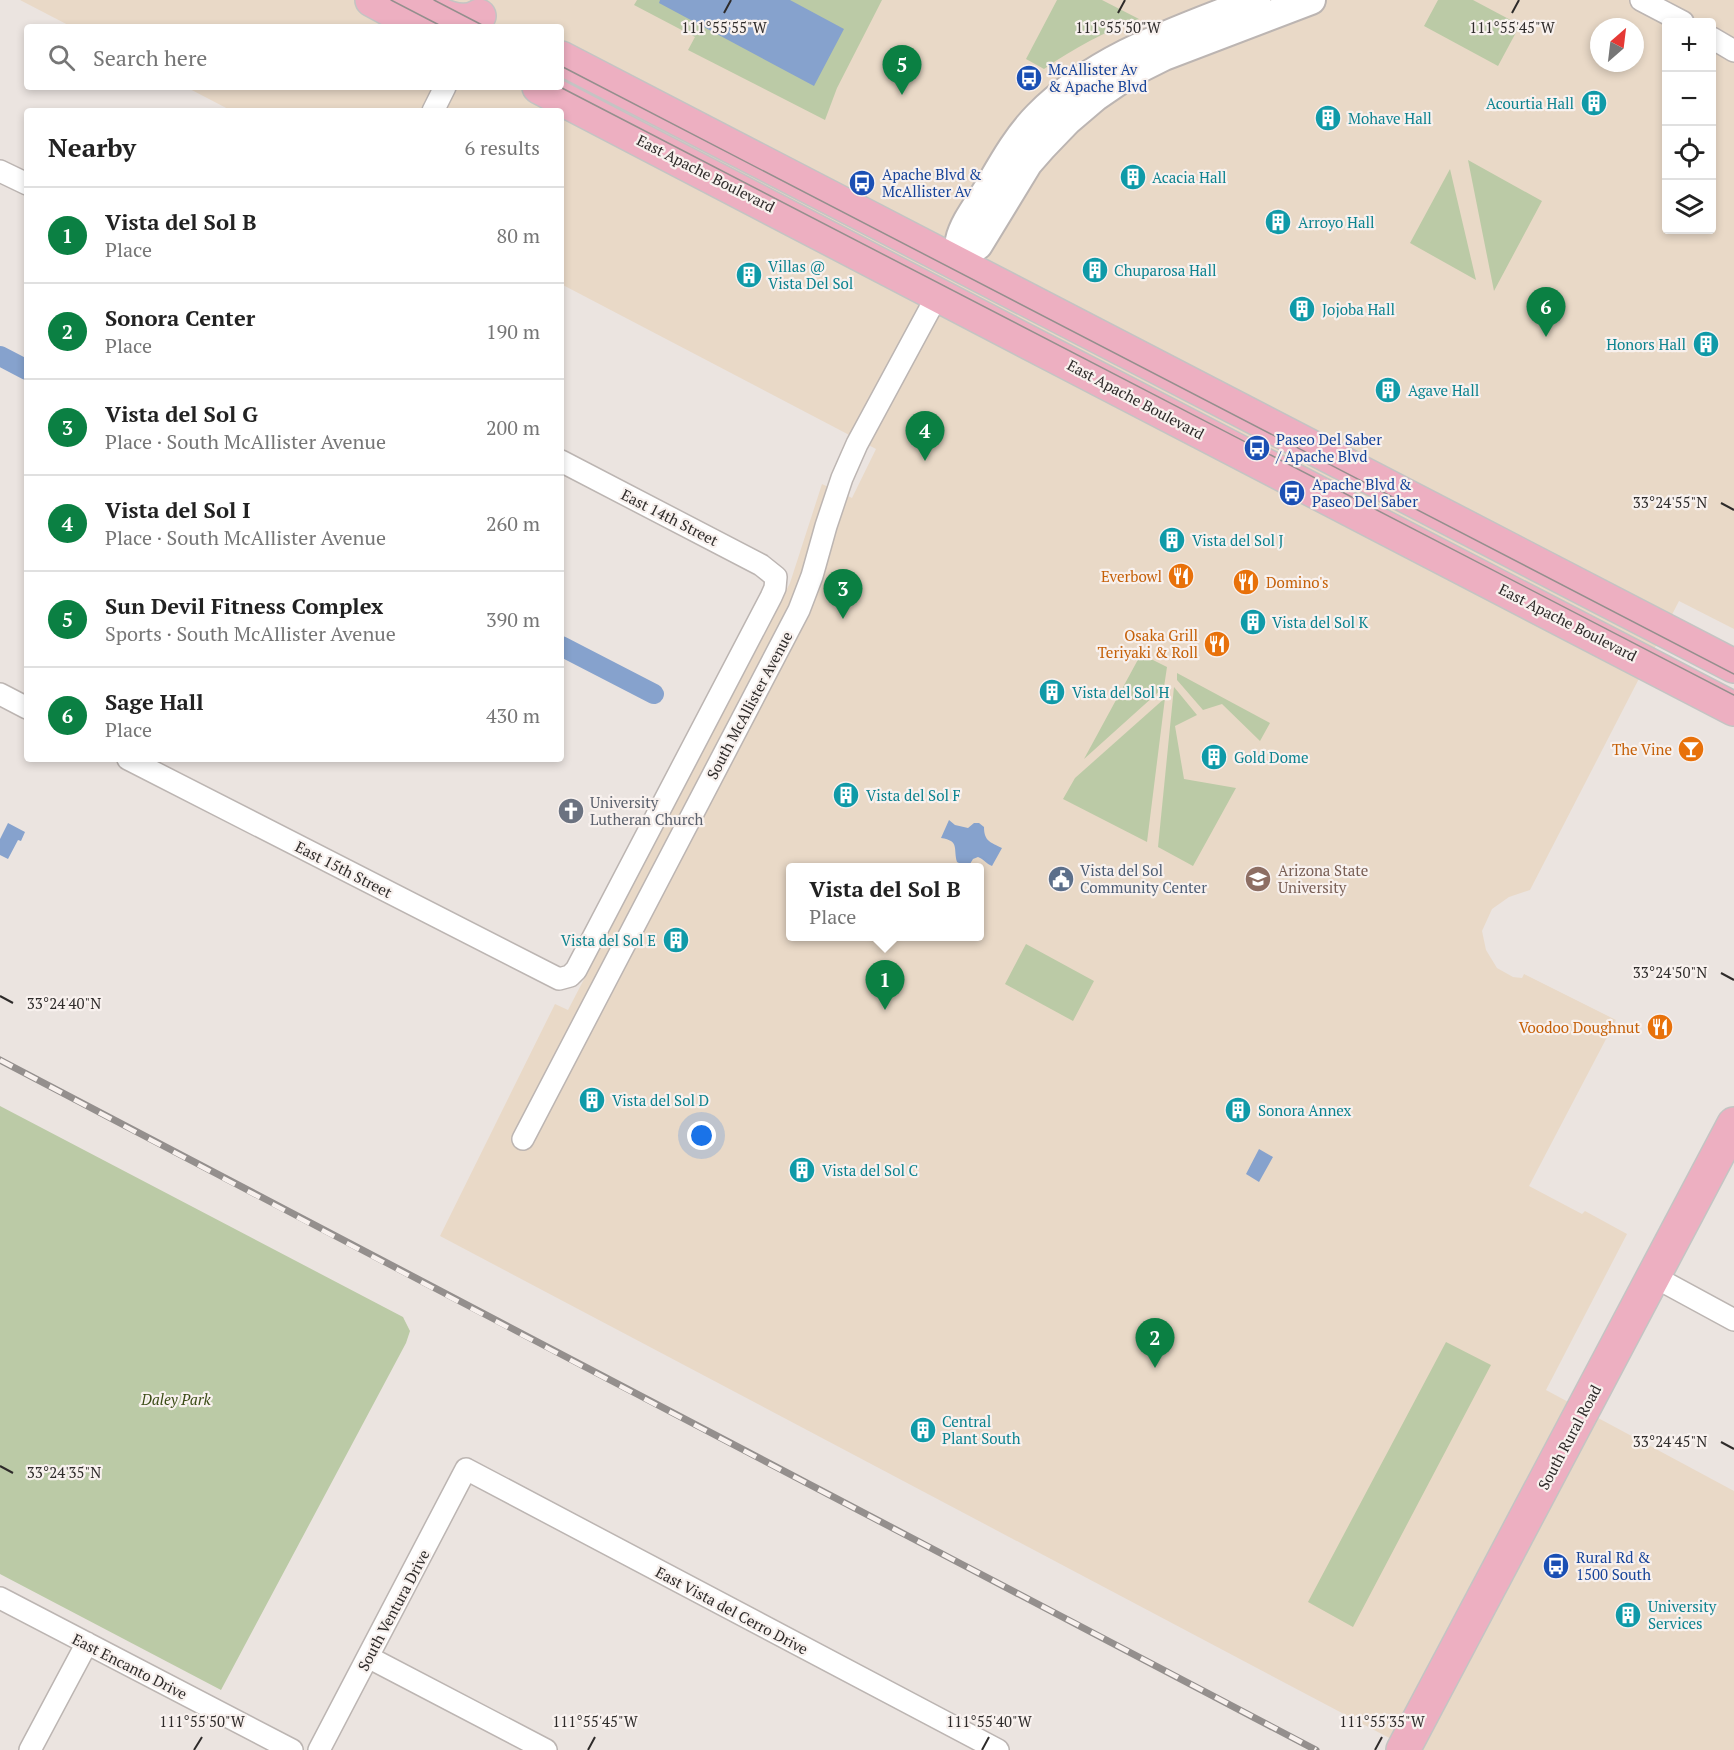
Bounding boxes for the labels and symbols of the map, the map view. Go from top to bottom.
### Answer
text: 111°55'55"W [681,17,768,37]
text: 111°55'50"W [1075,17,1162,37]
text: 111°55'45"W [1469,17,1556,37]
north arrow [1590,18,1644,72]
pin: 5 [882,46,922,95]
place label: McAllister Av & Apache Blvd [1048,59,1147,96]
bus stop icon: McAllister Av & Apache Blvd [1014,63,1044,93]
building icon: Acourtia Hall [1579,88,1609,118]
place label: Acourtia Hall [1486,93,1574,113]
building icon: Mohave Hall [1313,103,1343,133]
place label: Mohave Hall [1348,108,1432,128]
street label: East Apache Boulevard [634,130,778,216]
building icon: Acacia Hall [1118,162,1148,192]
place label: Apache Blvd & McAllister Av [882,164,982,201]
place label: Acacia Hall [1152,167,1227,187]
bus stop icon: Apache Blvd & McAllister Av [847,168,877,198]
building icon: Arroyo Hall [1263,207,1293,237]
place label: Arroyo Hall [1298,212,1375,232]
building icon: Chuparosa Hall [1080,255,1110,285]
place label: Villas @ Vista Del Sol [768,256,853,293]
building icon: Villas @ Vista Del Sol [734,260,764,290]
place label: Chuparosa Hall [1114,260,1216,280]
pin: 6 [1526,288,1566,337]
building icon: Jojoba Hall [1287,294,1317,324]
place label: Jojoba Hall [1322,299,1395,319]
building icon: Honors Hall [1691,329,1721,359]
place label: Honors Hall [1606,334,1686,354]
street label: East Apache Boulevard [1064,354,1208,444]
building icon: Agave Hall [1373,375,1403,405]
place label: Agave Hall [1408,380,1479,400]
pin: 4 [906,412,944,461]
place label: Paseo Del Saber / Apache Blvd [1275,429,1382,466]
bus stop icon: Paseo Del Saber / Apache Blvd [1242,433,1272,463]
place label: Apache Blvd & Paseo Del Saber [1312,474,1418,511]
bus stop icon: Apache Blvd & Paseo Del Saber [1277,478,1307,508]
street label: East 14th Street [618,484,722,550]
text: 33°24'55"N [1633,492,1707,512]
building icon: Vista del Sol J [1157,525,1187,555]
place label: Vista del Sol J [1192,530,1284,550]
restaurant icon: Everbowl [1166,561,1196,591]
place label: Everbowl [1101,566,1162,586]
restaurant icon: Domino's [1231,567,1261,597]
pin: 3 [824,570,862,619]
place label: Domino's [1266,572,1328,592]
street label: East Apache Boulevard [1496,579,1640,665]
building icon: Vista del Sol K [1238,607,1268,637]
place label: Vista del Sol K [1272,612,1369,632]
place label: Osaka Grill Teriyaki & Roll [1098,625,1198,662]
street label: South McAllister Avenue [702,628,796,782]
restaurant icon: Osaka Grill Teriyaki & Roll [1202,629,1232,659]
building icon: Vista del Sol H [1037,677,1067,707]
place label: Vista del Sol H [1072,682,1170,702]
bar icon: The Vine [1676,734,1706,764]
place label: The Vine [1612,739,1672,759]
building icon: Gold Dome [1199,742,1229,772]
place label: Gold Dome [1234,747,1309,767]
building icon: Vista del Sol F [831,780,861,810]
place label: Vista del Sol F [866,785,961,805]
place label: University Lutheran Church [590,792,703,829]
church icon: University Lutheran Church [556,796,586,826]
street label: East 15th Street [292,836,396,902]
place label: Vista del Sol Community Center [1080,860,1207,897]
place label: Arizona State University [1278,860,1368,897]
public building icon: Vista del Sol Community Center [1046,864,1076,894]
school or university icon: Arizona State University [1243,864,1273,894]
building icon: Vista del Sol E [661,925,691,955]
place label: Vista del Sol E [561,930,656,950]
pin: 1 [866,960,904,1010]
text: 33°24'50"N [1633,962,1707,982]
text: 33°24'40"N [27,993,101,1013]
restaurant icon: Voodoo Doughnut [1645,1012,1675,1042]
place label: Voodoo Doughnut [1519,1017,1640,1037]
building icon: Vista del Sol D [577,1085,607,1115]
place label: Vista del Sol D [612,1090,709,1110]
building icon: Sonora Annex [1223,1095,1253,1125]
place label: Sonora Annex [1258,1100,1352,1120]
your location [687,1121,716,1150]
building icon: Vista del Sol C [787,1155,817,1185]
place label: Vista del Sol C [822,1160,918,1180]
pin: 2 [1136,1318,1174,1368]
street label: South Rural Road [1533,1381,1605,1493]
park label: Daley Park [140,1389,212,1409]
place label: Central Plant South [942,1411,1021,1448]
building icon: Central Plant South [908,1415,938,1445]
text: 33°24'45"N [1633,1431,1707,1451]
text: 33°24'35"N [27,1462,101,1482]
street label: South Ventura Drive [353,1546,433,1674]
place label: Rural Rd & 1500 South [1576,1547,1651,1584]
bus stop icon: Rural Rd & 1500 South [1541,1551,1571,1581]
street label: East Vista del Cerro Drive [652,1561,812,1659]
place label: University Services [1648,1596,1717,1633]
building icon: University Services [1613,1600,1643,1630]
street label: East Encanto Drive [69,1628,191,1704]
text: 111°55'50"W [159,1711,246,1731]
text: 111°55'45"W [552,1711,639,1731]
text: 111°55'40"W [946,1711,1033,1731]
text: 111°55'35"W [1339,1711,1426,1731]

